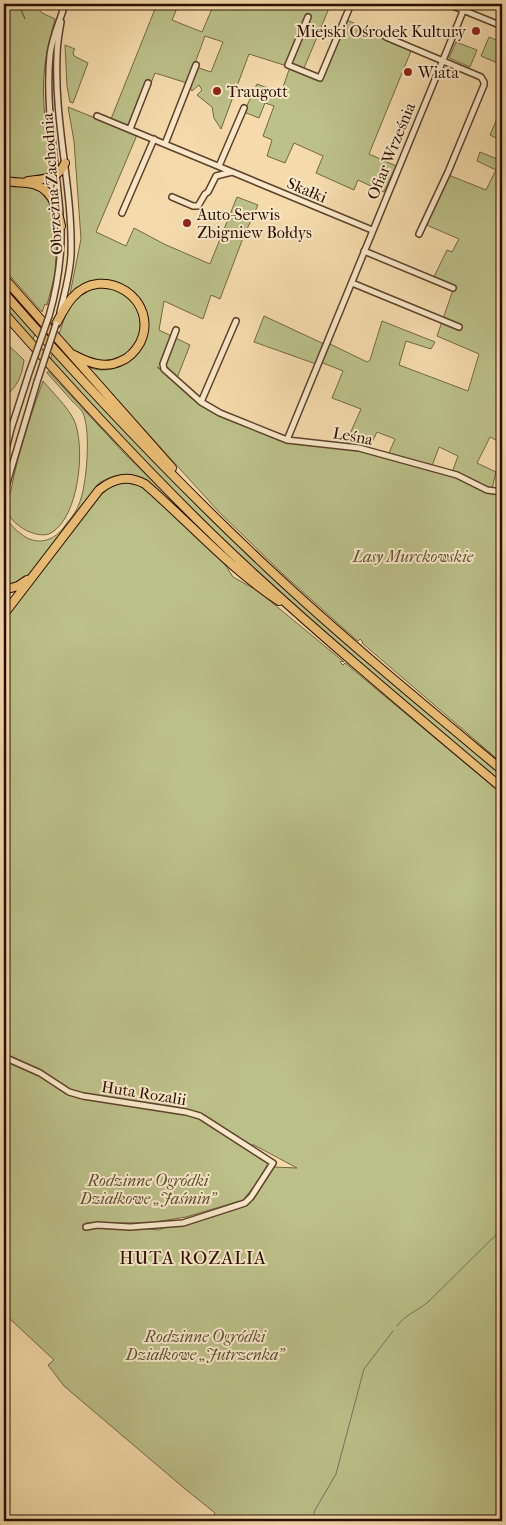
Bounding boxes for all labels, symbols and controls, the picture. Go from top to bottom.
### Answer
place label: Miejski Ośrodek Kultury [296,22,466,41]
marker: Miejski Ośrodek Kultury [470,25,482,37]
place label: Wiata [417,63,459,82]
marker: Wiata [402,66,414,78]
place label: Traugott [227,82,288,101]
marker: Traugott [211,85,223,97]
street label: Ofiar Września [363,99,419,202]
street label: Obrzeżna Zachodnia [38,112,66,256]
street label: Skałki [284,173,330,207]
place label: Auto-Serwis Zbigniew Bołdys [196,205,312,242]
marker: Auto-Serwis Zbigniew Bołdys [181,217,193,229]
street label: Leśna [332,423,375,449]
park label: Lasy Murckowskie [352,547,474,566]
street label: Huta Rozalii [100,1077,188,1109]
park label: Rodzinne Ogródki Działkowe „Jaśmin” [79,1171,218,1208]
district label: HUTA ROZALIA [119,1248,267,1269]
park label: Rodzinne Ogródki Działkowe „Jutrzenka” [125,1327,286,1364]

